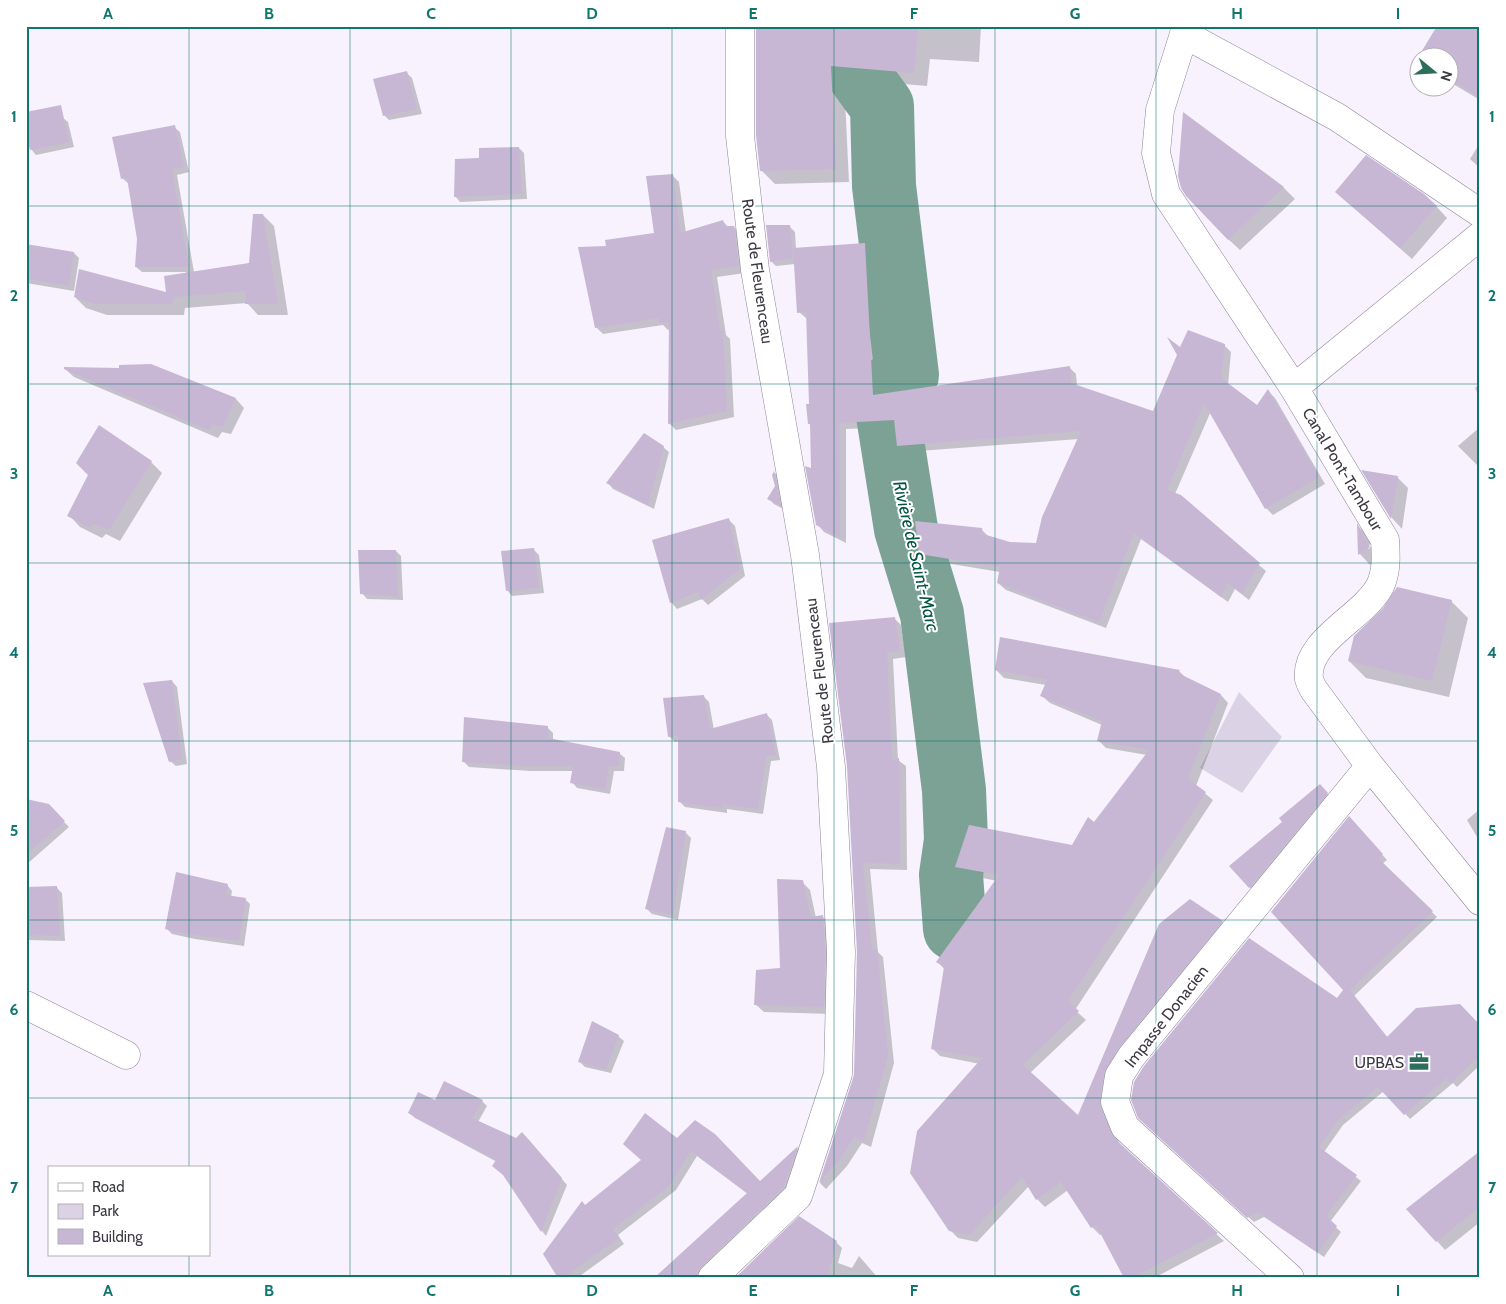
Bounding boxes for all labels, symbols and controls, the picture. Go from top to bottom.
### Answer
text: A [103,4,113,23]
text: B [264,4,274,23]
text: C [426,4,436,23]
text: D [586,4,598,23]
text: E [748,4,758,23]
text: F [910,4,919,23]
text: G [1070,4,1080,23]
text: H [1231,4,1243,23]
text: I [1396,4,1400,23]
north arrow [1408,48,1458,98]
text: N [1436,69,1456,84]
text: 1 [11,107,17,126]
text: 1 [1489,107,1495,126]
street label: Route de Fleurenceau [738,197,777,345]
text: 2 [10,286,18,305]
text: 2 [1488,286,1496,305]
street label: Canal Pont-Tambour [1298,404,1387,535]
text: 3 [10,464,18,483]
text: 3 [1488,464,1496,483]
water label: Rivière de Saint-Marc [888,479,944,634]
street label: Route de Fleurenceau [801,597,838,745]
text: 4 [9,643,19,662]
text: 4 [1487,643,1497,662]
text: 5 [10,821,18,840]
text: 5 [1488,821,1496,840]
street label: Impasse Donacien [1121,961,1212,1071]
text: 6 [10,1000,19,1019]
text: 6 [1488,1000,1497,1019]
office icon: UPBAS [1408,1051,1430,1073]
place label: UPBAS [1355,1053,1404,1072]
legend [48,1166,210,1256]
text: 7 [10,1178,19,1197]
text: Road [92,1178,125,1196]
text: 7 [1488,1178,1497,1197]
text: Park [92,1202,119,1220]
text: Building [92,1228,143,1246]
text: A [103,1281,113,1300]
text: B [264,1281,274,1300]
text: C [426,1281,436,1300]
text: D [586,1281,598,1300]
text: E [748,1281,758,1300]
text: F [910,1281,919,1300]
text: G [1070,1281,1080,1300]
text: H [1231,1281,1243,1300]
text: I [1396,1281,1400,1300]

